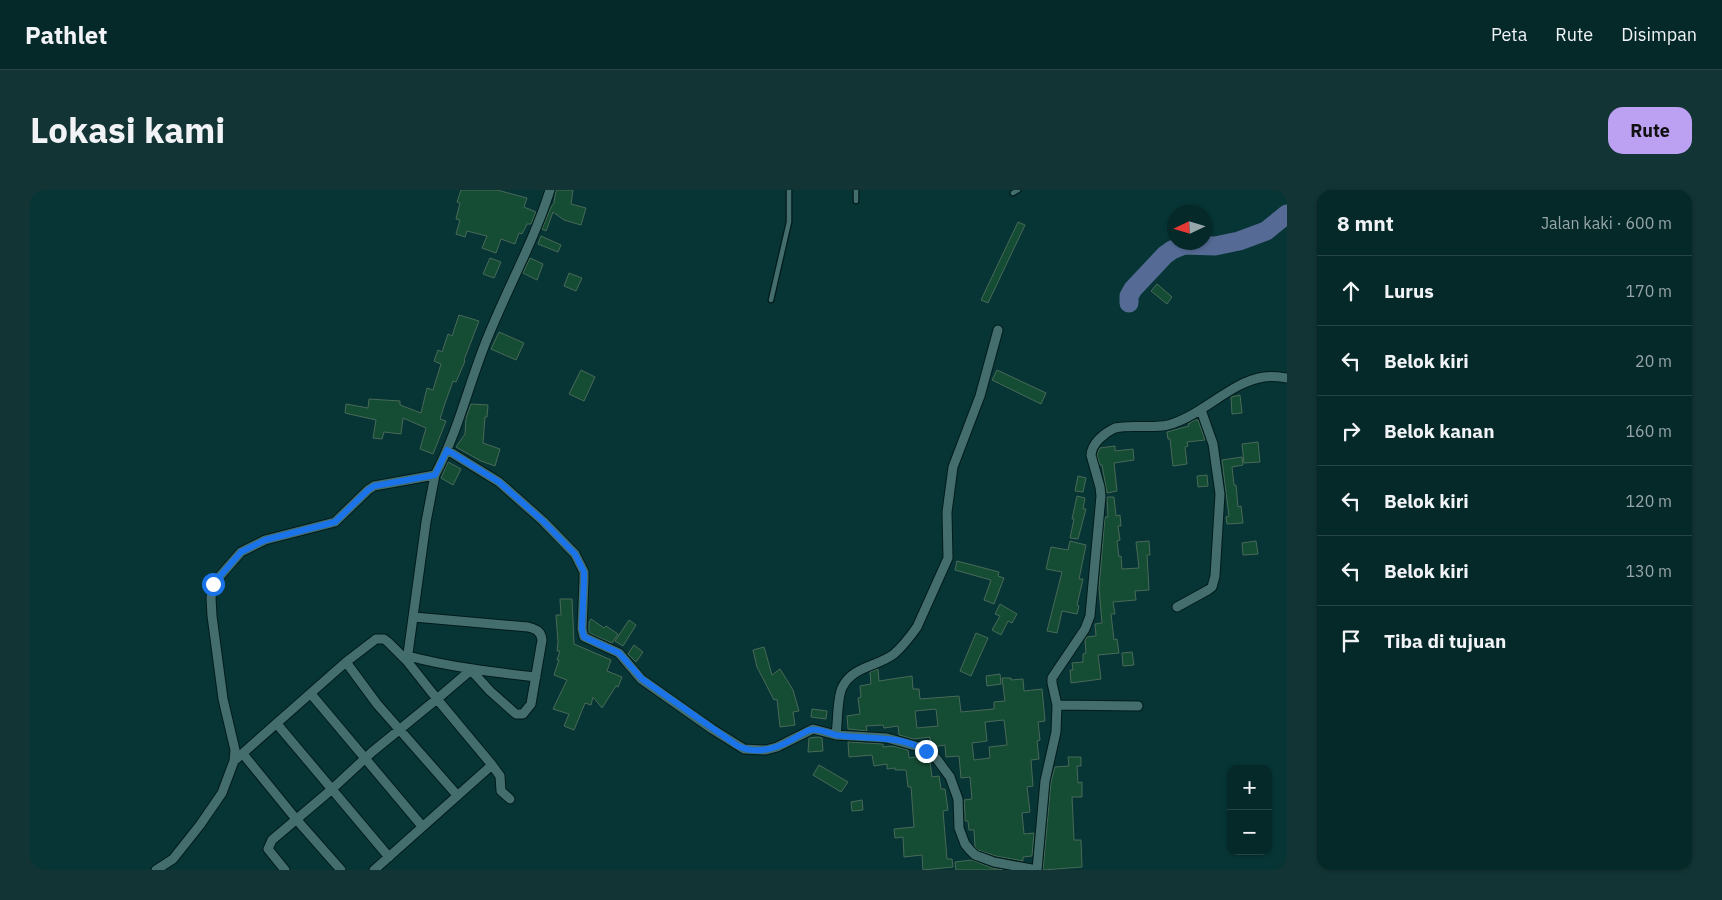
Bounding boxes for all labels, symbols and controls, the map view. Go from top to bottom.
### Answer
text: Pathlet [25,19,107,51]
text: Peta [1491,23,1527,46]
text: Rute [1555,23,1593,46]
text: Disimpan [1621,23,1697,46]
text: Lokasi kami [30,107,225,153]
button: Rute [1608,107,1692,154]
north arrow [1167,205,1212,250]
text: 8 mnt [1337,209,1394,237]
text: Jalan kaki · 600 m [1541,213,1672,233]
icon: ahead [1337,277,1365,305]
text: Lurus [1384,279,1434,303]
text: 170 m [1625,281,1672,301]
icon: left [1337,347,1365,375]
text: Belok kiri [1384,349,1469,373]
text: 20 m [1635,351,1672,371]
icon: right [1337,417,1365,445]
text: Belok kanan [1384,419,1495,443]
text: 160 m [1625,421,1672,441]
icon: left [1337,487,1365,515]
text: Belok kiri [1384,489,1469,513]
text: 120 m [1625,491,1672,511]
icon: left [1337,557,1365,585]
text: Belok kiri [1384,559,1469,583]
text: 130 m [1625,561,1672,581]
route start [202,573,225,596]
icon: arrive [1337,627,1365,655]
text: Tiba di tujuan [1384,629,1506,653]
route end [915,740,938,763]
map controls [1227,765,1272,855]
button: + [1227,765,1272,810]
button: − [1227,810,1272,855]

